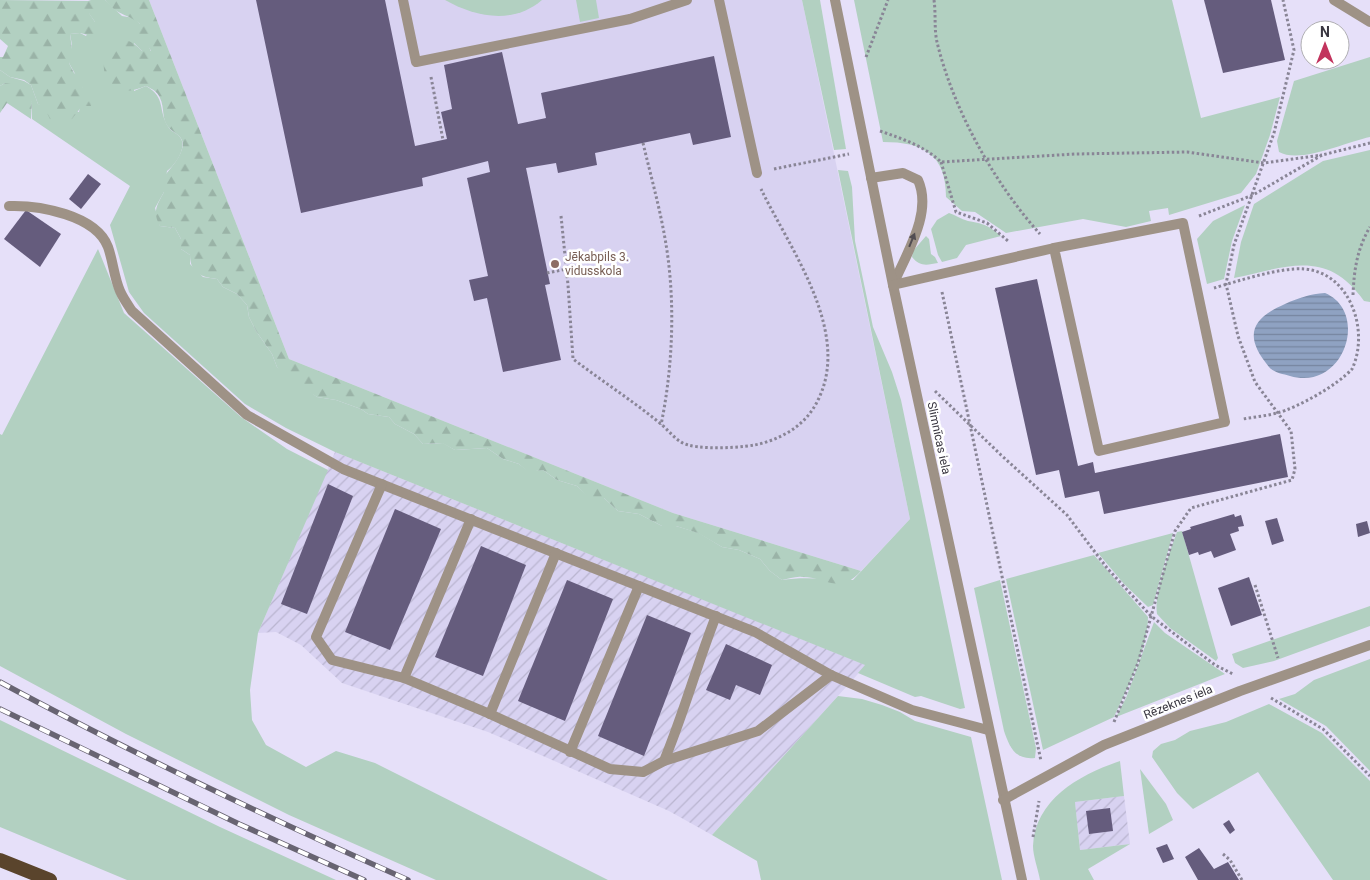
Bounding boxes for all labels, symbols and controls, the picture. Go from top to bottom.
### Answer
north arrow [1300,20,1350,70]
text: N [1320,24,1330,40]
one-way arrow [908,233,916,247]
place label: Jēkabpils 3. vidusskola [565,250,629,278]
marker: Jēkabpils 3. vidusskola [549,258,561,270]
street label: Slimnīcas iela [924,400,954,476]
street label: Rēzeknes iela [1142,682,1214,722]

